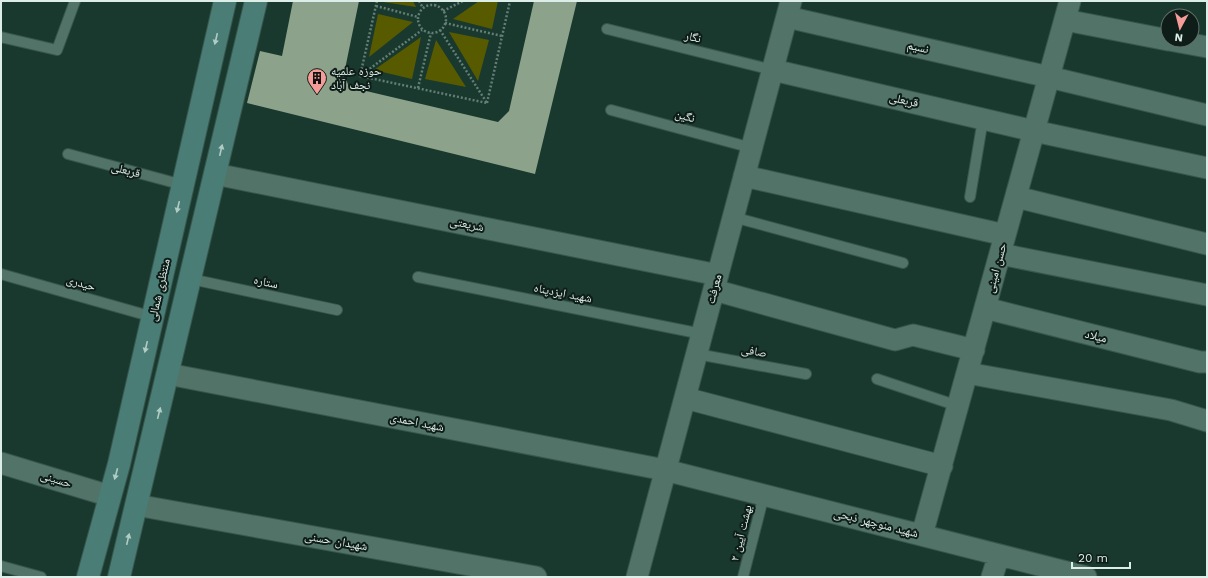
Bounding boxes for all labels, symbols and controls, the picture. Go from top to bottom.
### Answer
north arrow [1160,8,1200,48]
street label: نگار [682,28,703,46]
text: N [1174,30,1184,44]
one-way arrow [213,33,219,45]
street label: نسیم [906,38,930,57]
place label: حوزه علمیه نجف آباد [331,64,382,92]
building icon: حوزه علمیه نجف آباد [306,67,328,95]
street label: قربعلی [888,90,920,110]
street label: نگین [673,107,697,126]
one-way arrow [218,144,224,156]
street label: قربعلی [110,159,142,181]
one-way arrow [175,201,181,213]
street label: شریعتی [449,214,485,234]
street label: حسن امینی [983,241,1010,295]
street label: منتظری شمالی [145,257,173,323]
street label: حیدری [65,272,98,294]
street label: ستاره [252,273,280,291]
street label: معرفت [703,273,725,305]
street label: شهید ایزدپناه [533,281,593,306]
street label: میلاد [1084,327,1108,346]
one-way arrow [143,341,149,353]
street label: صافی [740,342,768,360]
one-way arrow [156,406,162,419]
street label: شهید احمدی [389,410,445,434]
street label: حسینی [39,468,74,491]
one-way arrow [113,468,119,480]
street label: بهشت آیین ۲ [727,503,755,563]
street label: شهید منوچهر ذبحی [832,506,920,541]
street label: شهیدان حسنی [303,529,369,554]
one-way arrow [126,533,132,545]
scale bar [1072,544,1130,570]
text: 20 m [1078,551,1108,565]

